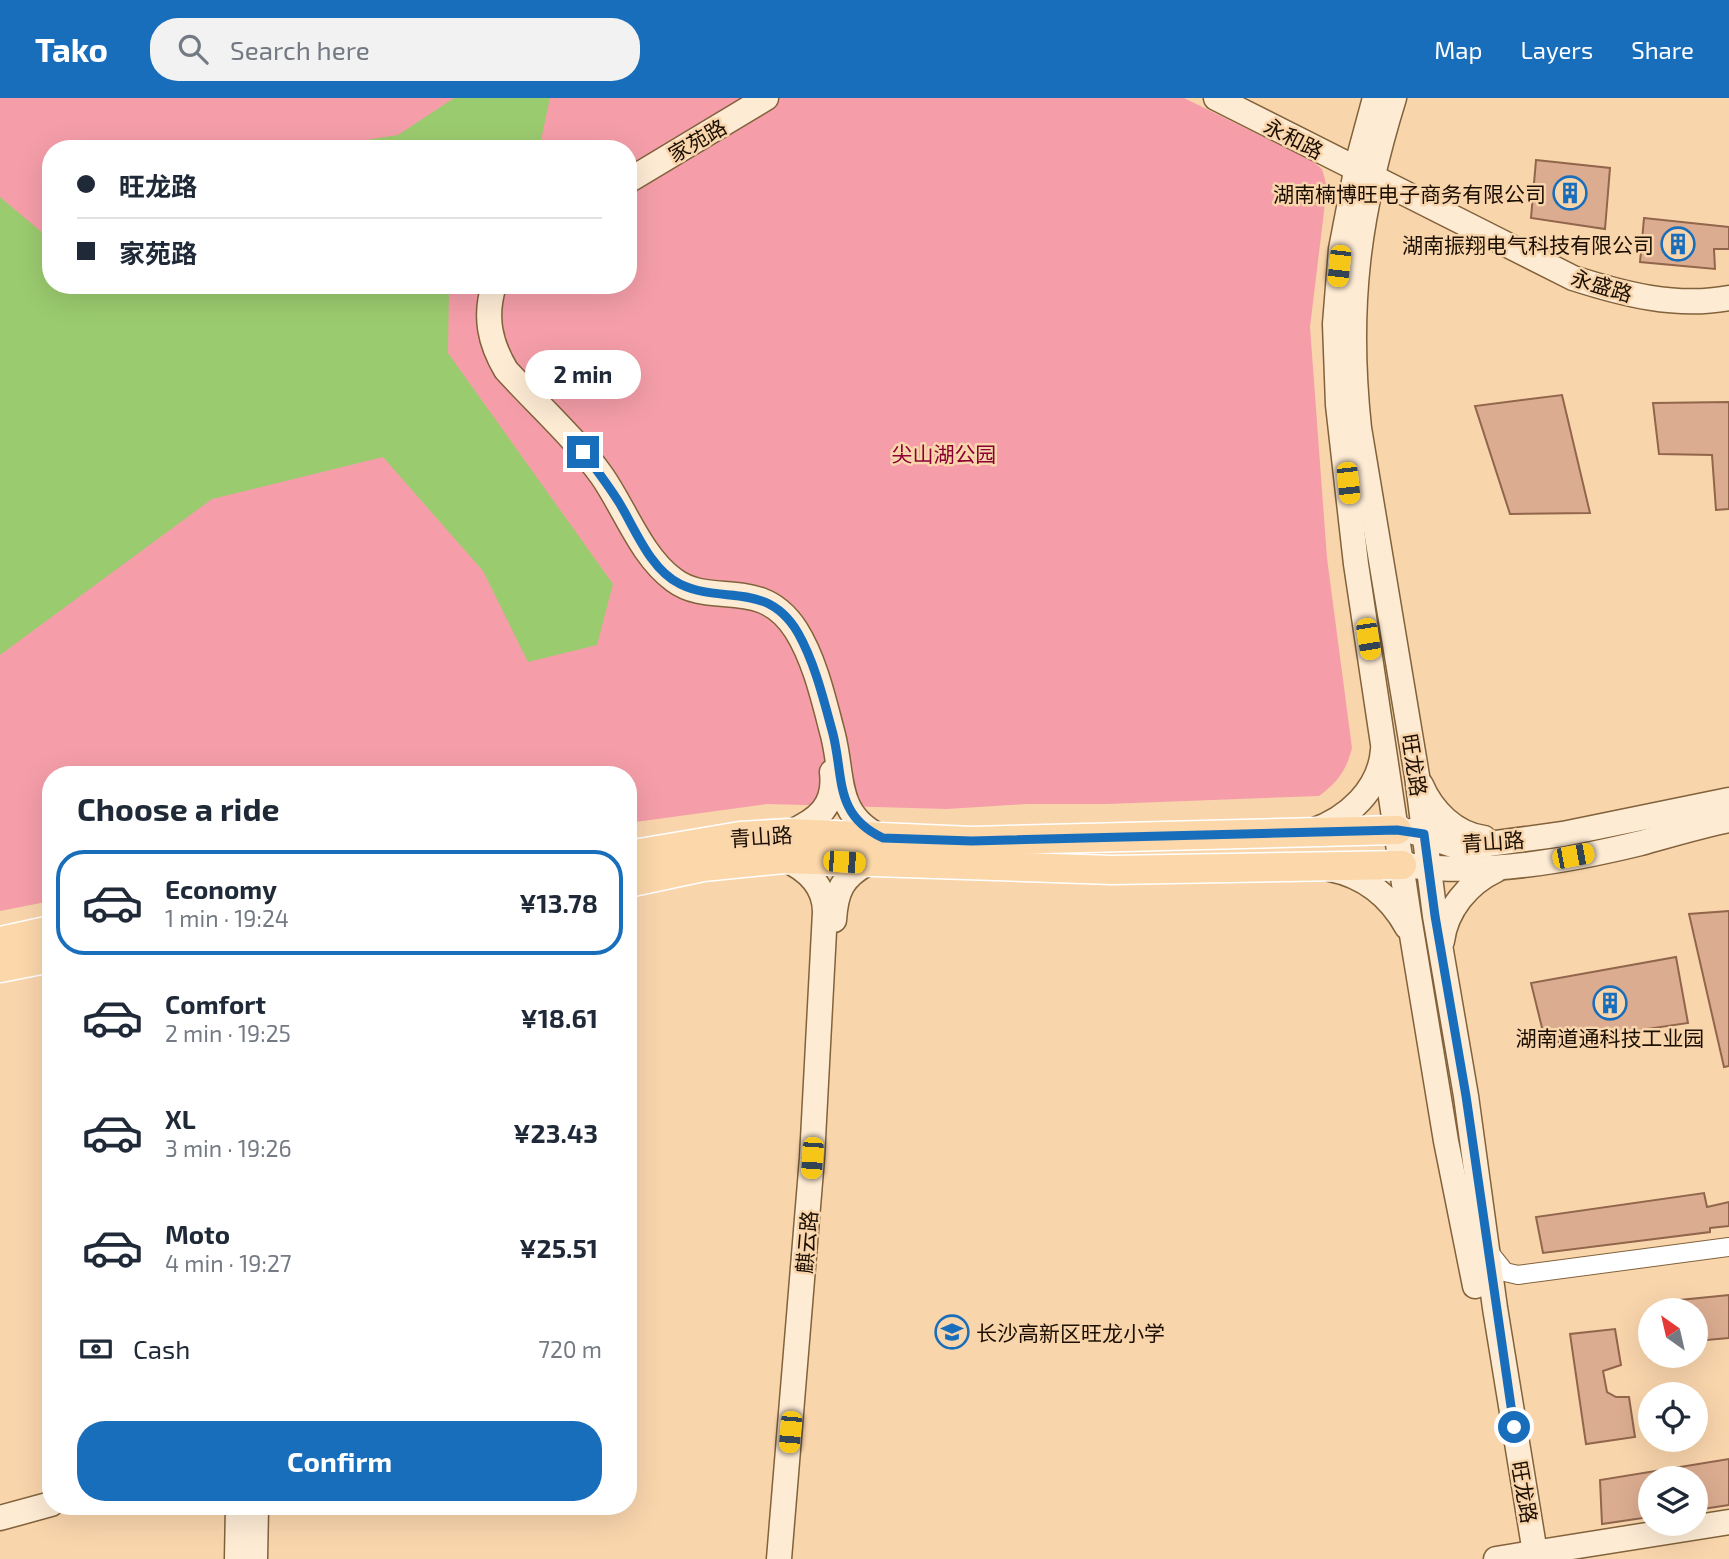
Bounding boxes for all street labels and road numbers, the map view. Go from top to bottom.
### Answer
street label: 家苑路 [663,113,731,167]
street label: 永和路 [1260,113,1328,163]
street label: 永盛路 [1568,264,1636,306]
street label: 旺龙路 [1398,732,1432,798]
street label: 青山路 [729,821,793,851]
street label: 青山路 [1461,826,1525,856]
street label: 麒云路 [791,1210,821,1274]
street label: 旺龙路 [1507,1459,1543,1525]

